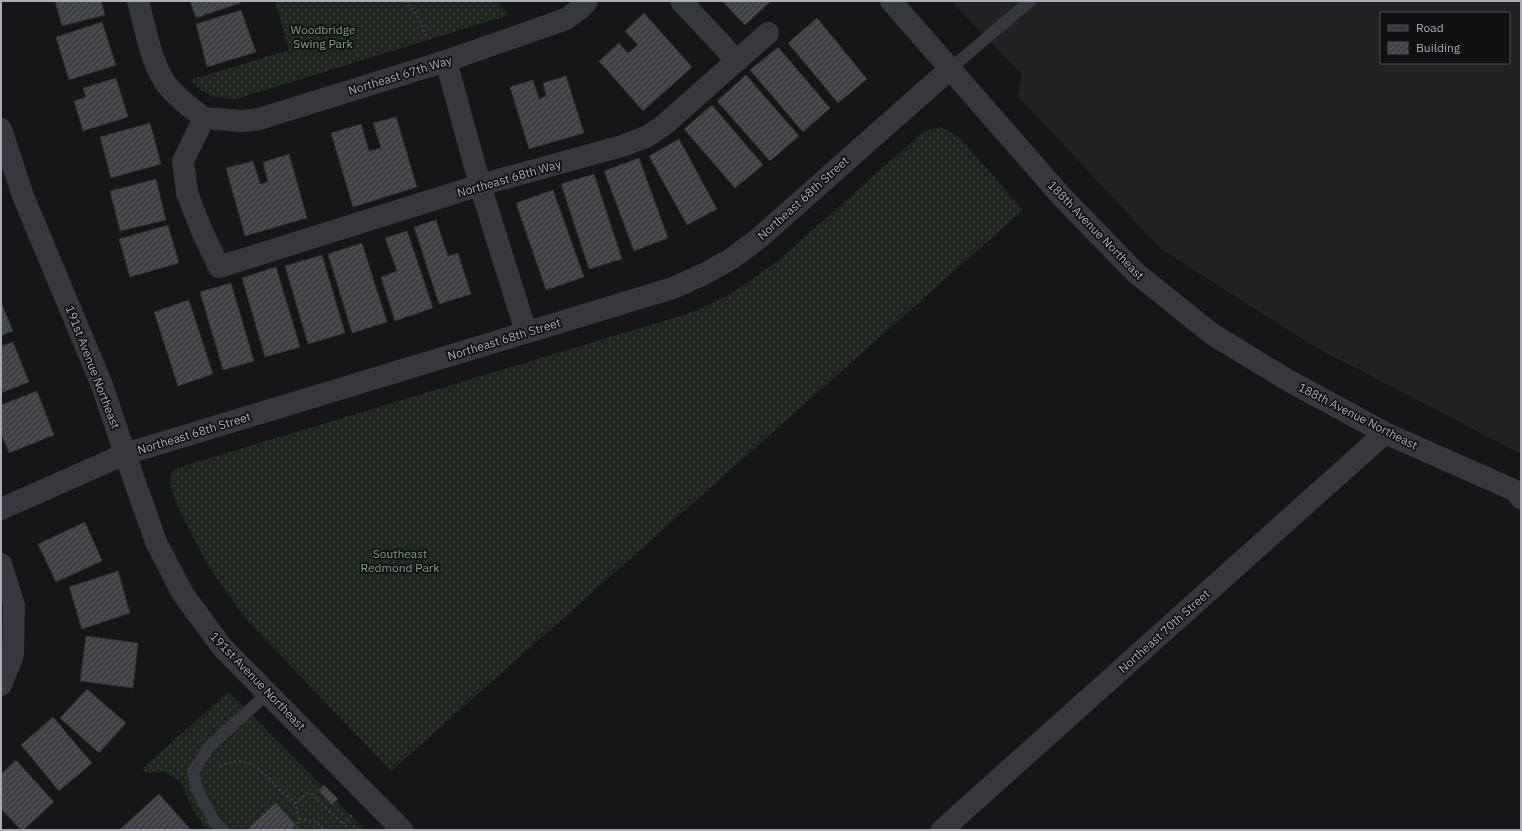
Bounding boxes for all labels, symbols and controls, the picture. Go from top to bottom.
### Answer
legend [1380,12,1510,64]
text: Road [1416,20,1444,35]
park label: Woodbridge Swing Park [290,22,356,51]
text: Building [1416,40,1461,55]
street label: Northeast 67th Way [346,52,454,98]
street label: Northeast 68th Street [754,153,852,243]
street label: Northeast 68th Way [455,156,563,200]
street label: 188th Avenue Northeast [1045,177,1147,283]
street label: 191st Avenue Northeast [63,303,123,431]
street label: Northeast 68th Street [446,315,562,363]
street label: 188th Avenue Northeast [1296,379,1420,453]
street label: Northeast 68th Street [136,409,252,457]
park label: Southeast Redmond Park [360,546,440,575]
street label: Northeast 70th Street [1115,586,1213,676]
street label: 191st Avenue Northeast [207,629,309,733]

